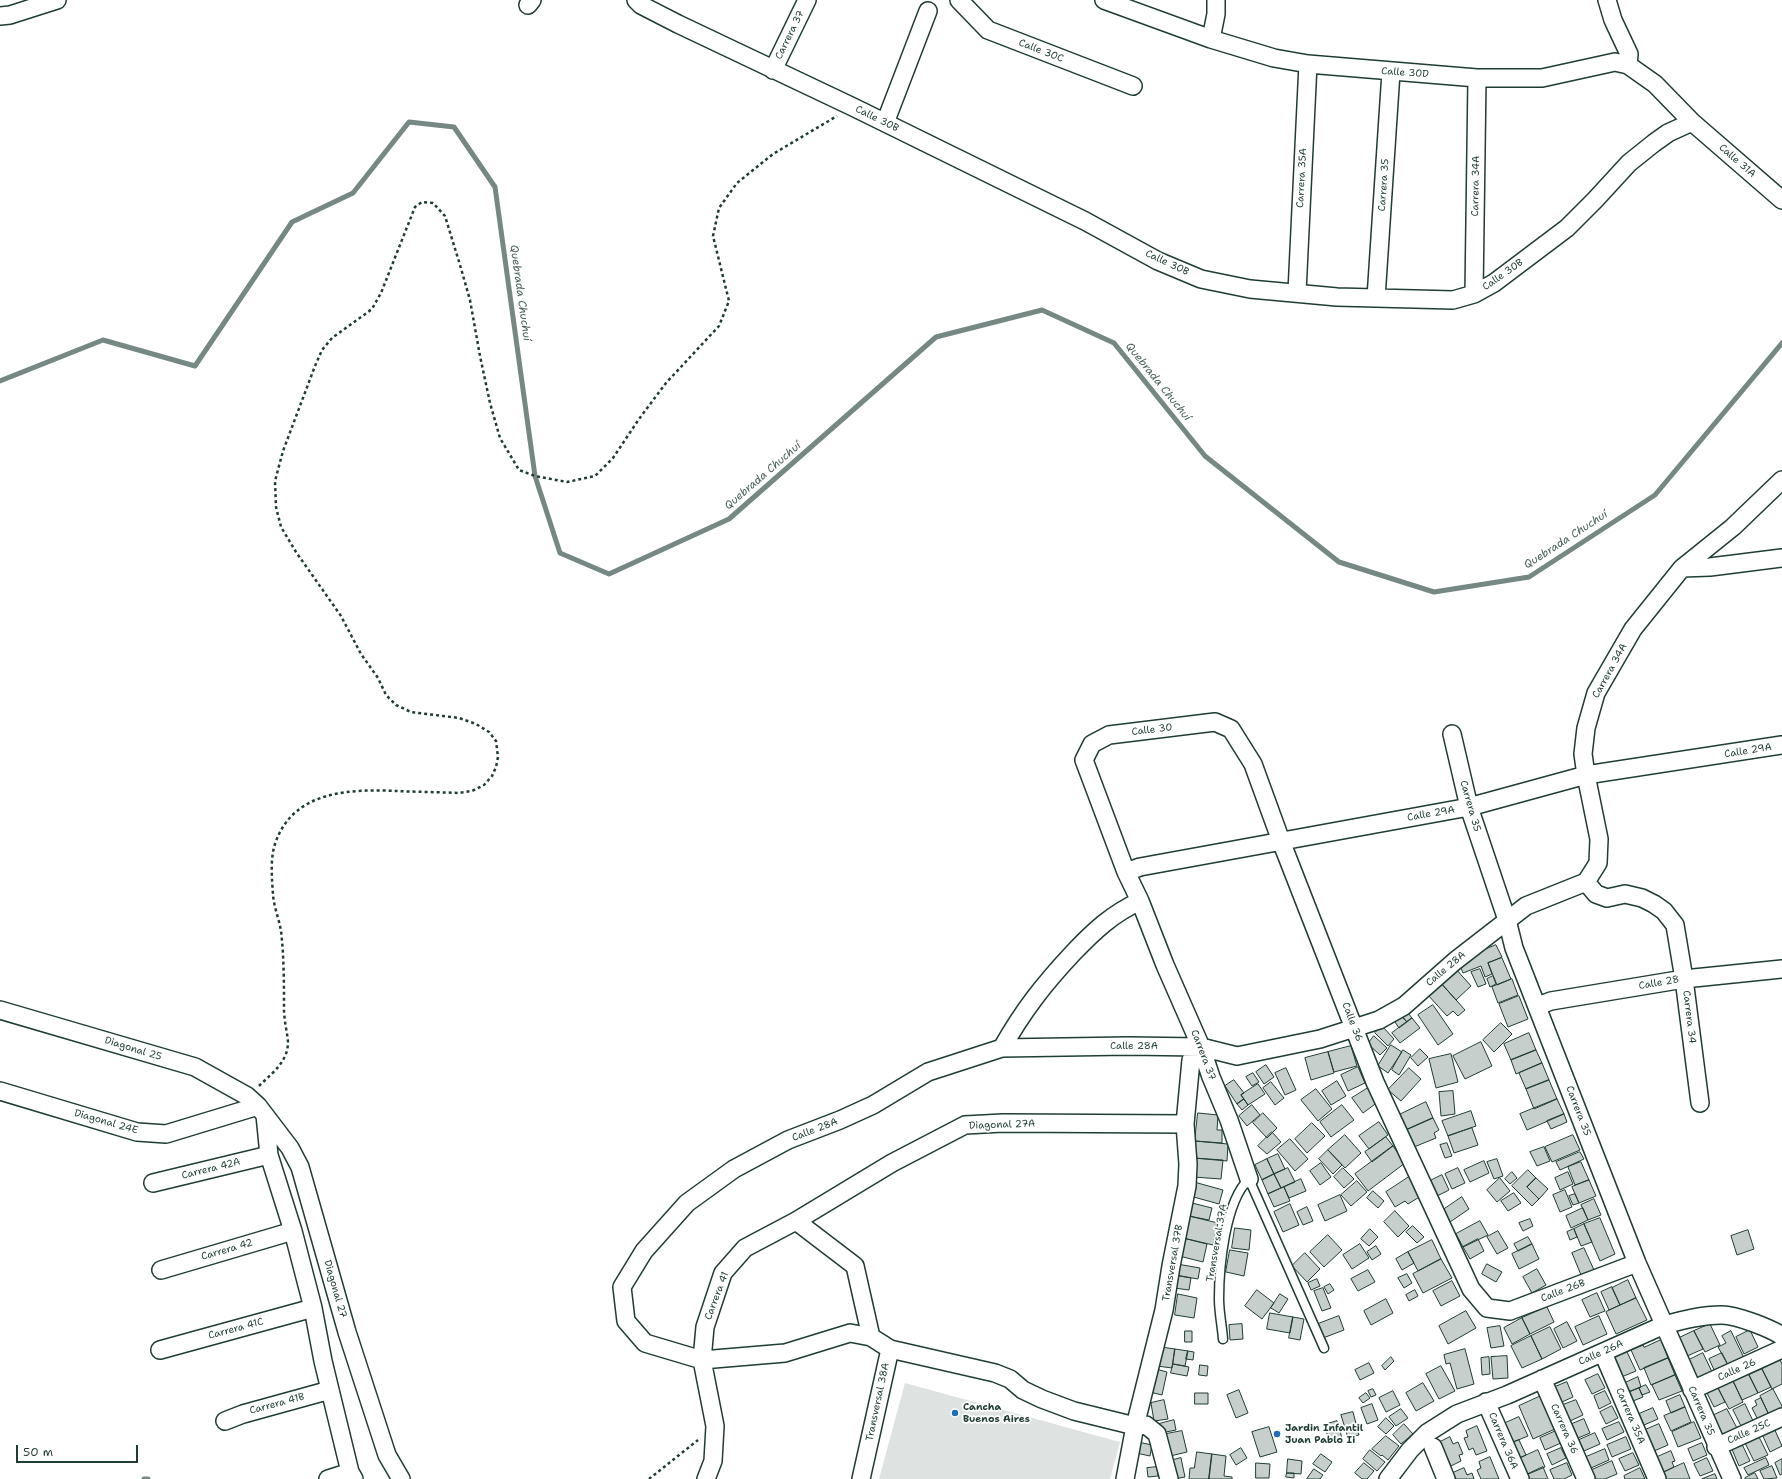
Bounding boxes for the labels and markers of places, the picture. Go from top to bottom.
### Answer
place label: Cancha Buenos Aires [963,1401,1030,1424]
marker: Cancha Buenos Aires [950,1408,960,1418]
place label: Jardin Infantil Juan Pablo Ii [1285,1422,1363,1446]
marker: Jardin Infantil Juan Pablo Ii [1272,1429,1282,1439]

